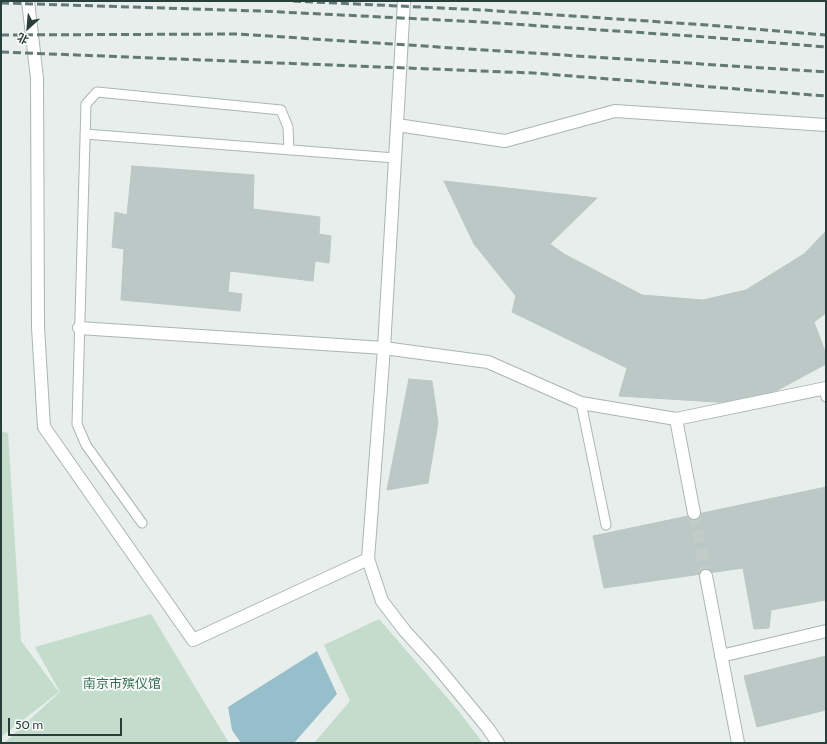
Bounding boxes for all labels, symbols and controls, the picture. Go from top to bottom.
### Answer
north arrow [8,8,48,48]
text: 北 [15,30,31,47]
park label: 南京市殡仪馆 [83,676,161,692]
scale bar [10,710,124,736]
text: 50 m [15,717,43,732]

